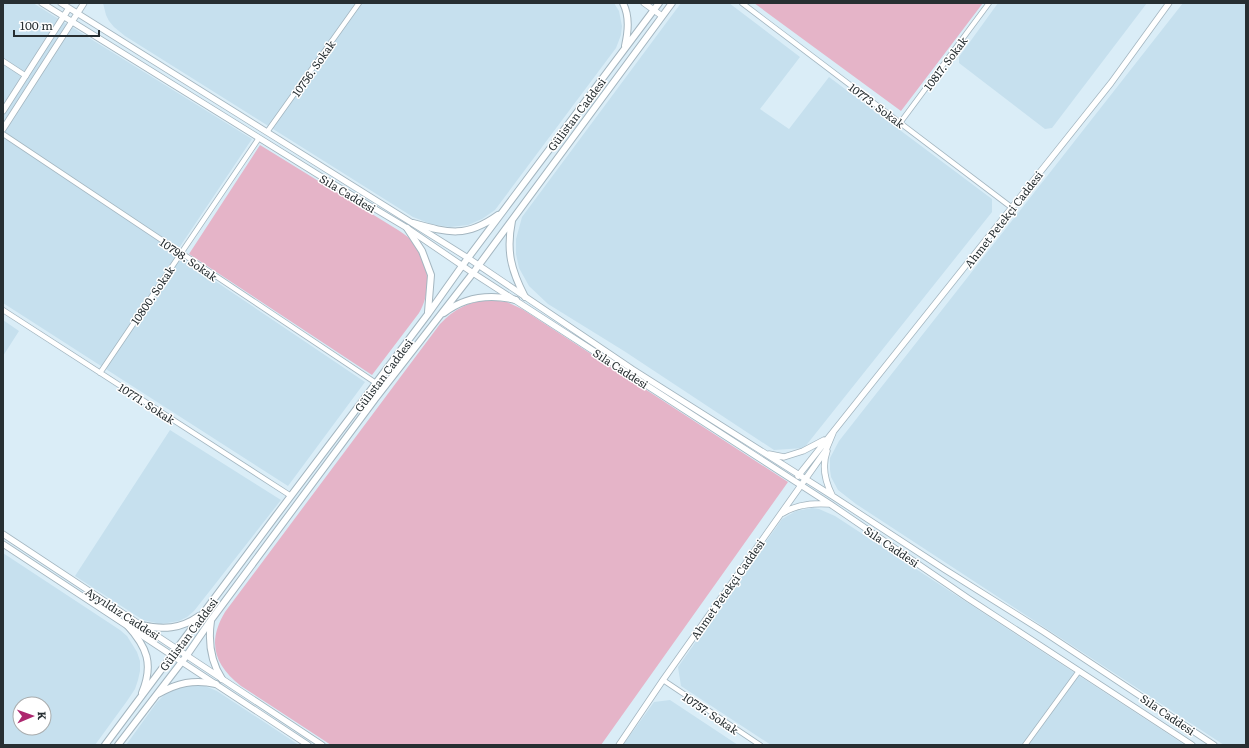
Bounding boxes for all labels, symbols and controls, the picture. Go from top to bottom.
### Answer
scale bar [14,12,99,38]
text: 100 m [20,16,53,34]
street label: 10817. Sokak [919,33,971,93]
street label: 10756. Sokak [288,36,339,99]
street label: Gülistan Caddesi [543,74,609,154]
street label: 10773. Sokak [846,79,908,131]
street label: Ahmet Petekçi Caddesi [960,167,1046,271]
street label: Sıla Caddesi [317,170,379,216]
street label: 10798. Sokak [157,234,221,284]
street label: 10800. Sokak [126,262,178,328]
street label: Gülistan Caddesi [350,335,416,415]
street label: Sıla Caddesi [590,344,652,392]
street label: 10771. Sokak [116,379,179,427]
street label: Sıla Caddesi [861,522,923,570]
street label: Ahmet Petekçi Caddesi [686,535,768,642]
street label: Ayyıldız Caddesi [83,583,164,643]
street label: Gülistan Caddesi [155,594,221,674]
street label: 10757. Sokak [680,688,742,738]
street label: Sıla Caddesi [1137,690,1199,738]
north arrow [12,696,52,736]
text: K [35,711,51,721]

